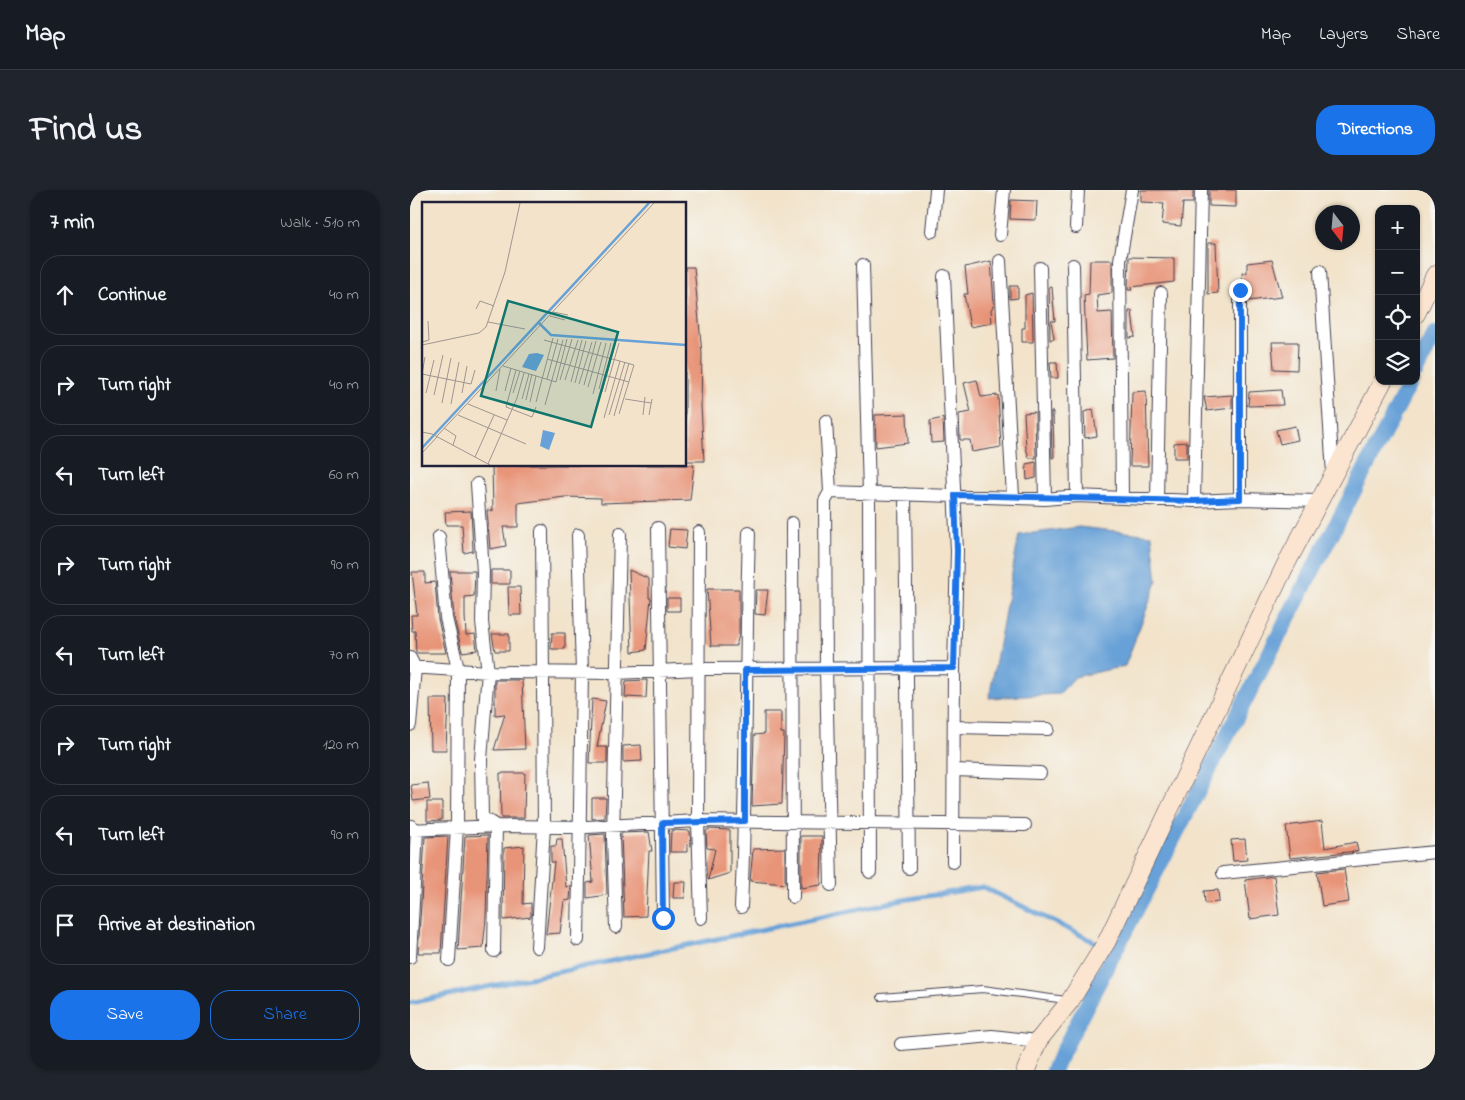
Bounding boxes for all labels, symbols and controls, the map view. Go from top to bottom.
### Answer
text: Map [25,17,66,52]
text: Map [1261,22,1291,48]
text: Layers [1319,22,1369,48]
text: Share [1397,22,1440,48]
text: Find us [30,105,142,156]
button: Directions [1316,105,1435,155]
inset map [422,202,686,466]
north arrow [1315,205,1360,250]
map controls [1375,205,1420,385]
button: + [1375,205,1420,250]
text: 7 min [50,208,94,238]
text: Walk · 510 m [280,211,360,235]
button: − [1375,250,1420,295]
route end [1229,279,1252,302]
icon: ahead [51,281,79,309]
text: Continue [98,282,166,309]
text: 40 m [329,283,359,307]
button: locate [1375,295,1420,340]
button: layers [1375,340,1420,385]
icon: right [51,371,79,399]
text: Turn right [98,372,171,399]
text: 40 m [329,373,359,397]
icon: left [51,461,79,489]
text: Turn left [98,462,165,489]
text: 60 m [329,463,359,487]
icon: right [51,551,79,579]
text: Turn right [98,552,171,579]
text: 90 m [331,553,359,577]
icon: left [51,641,79,669]
text: Turn left [98,642,165,669]
text: 70 m [329,643,359,667]
icon: right [51,731,79,759]
text: Turn right [98,732,171,759]
text: 120 m [323,733,359,757]
icon: left [51,821,79,849]
text: Turn left [98,822,165,849]
text: 90 m [331,823,359,847]
route start [652,907,675,930]
icon: arrive [51,911,79,939]
text: Arrive at destination [98,912,255,939]
button: Save [50,990,200,1040]
button: Share [210,990,360,1040]

